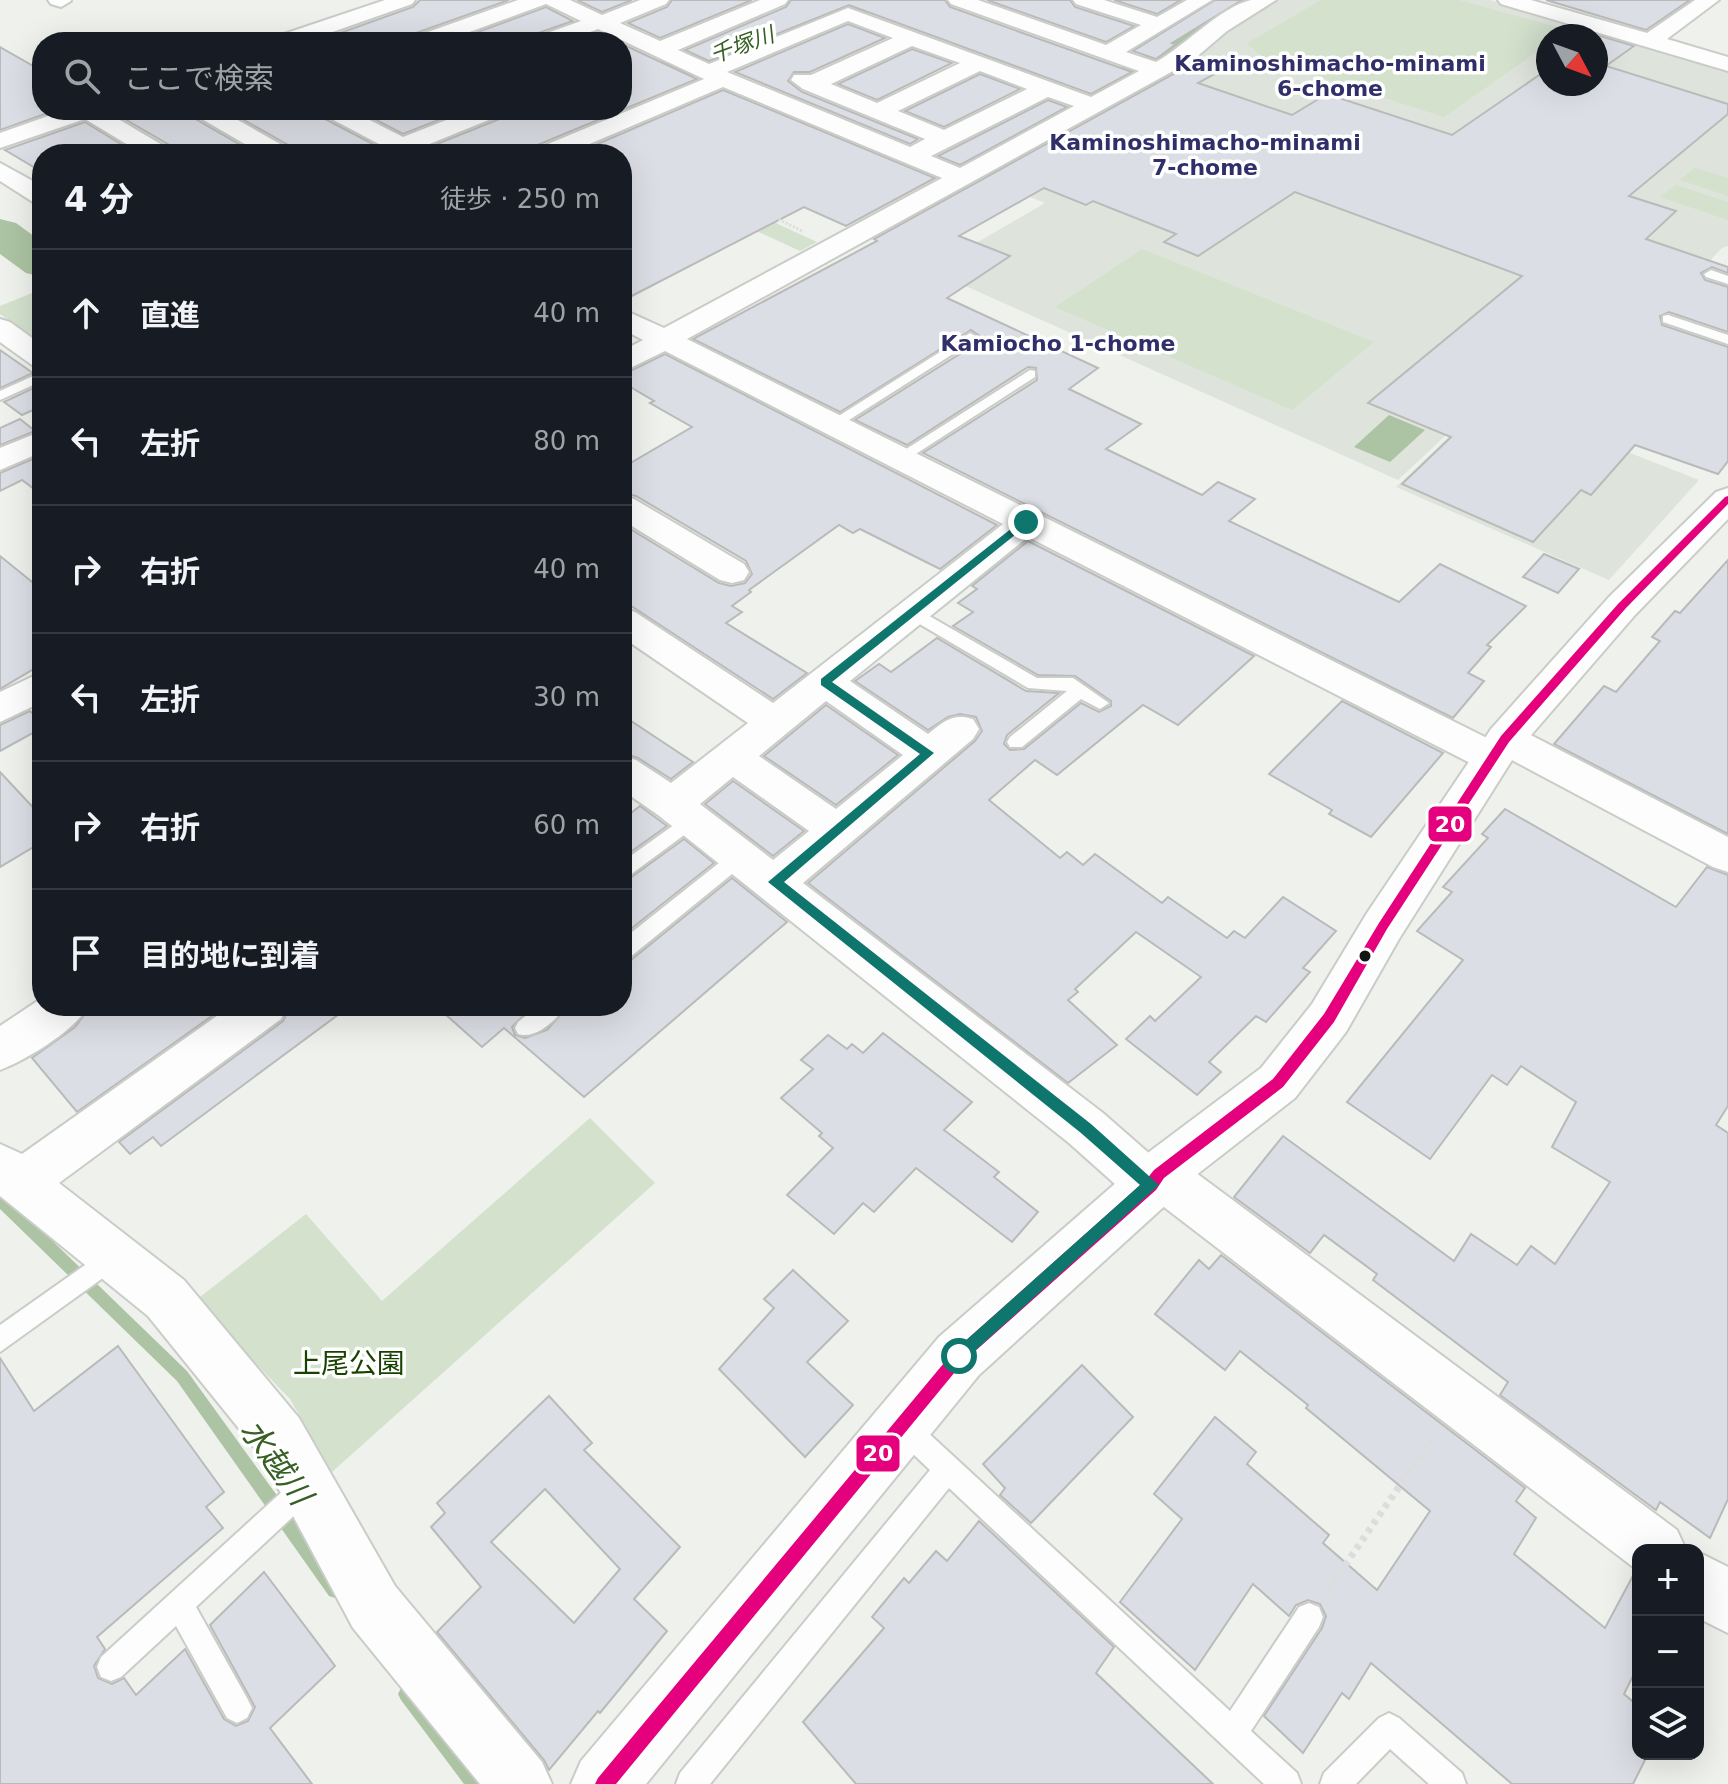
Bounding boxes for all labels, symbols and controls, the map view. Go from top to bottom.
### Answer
water label: 千塚川 [707,21,779,68]
north arrow [1536,24,1608,96]
search box [32,32,632,120]
district label: Kaminoshimacho-minami 6-chome [1174,51,1486,101]
icon: search [60,54,104,98]
text: ここで検索 [124,61,274,96]
district label: Kaminoshimacho-minami 7-chome [1049,130,1361,180]
text: 4 分 [64,179,134,219]
text: 徒歩 · 250 m [440,184,600,214]
icon: ahead [64,291,108,335]
text: 直進 [140,298,200,333]
text: 40 m [533,298,600,328]
district label: Kamiocho 1-chome [940,331,1176,356]
icon: left [64,419,108,463]
text: 左折 [140,426,200,461]
text: 80 m [533,426,600,456]
route end [1008,504,1044,540]
icon: right [64,547,108,591]
text: 右折 [140,554,200,589]
text: 40 m [533,554,600,584]
icon: left [64,675,108,719]
text: 左折 [140,682,200,717]
text: 30 m [533,682,600,712]
icon: right [64,803,108,847]
line badge: 20 [1427,805,1473,843]
text: 右折 [140,810,200,845]
text: 60 m [533,810,600,840]
text: 20 [1435,812,1465,837]
icon: arrive [64,931,108,975]
text: 目的地に到着 [140,938,320,973]
unlabelled marker [1357,948,1373,964]
route start [941,1338,977,1374]
park label: 上尾公園 [293,1347,405,1380]
water label: 水越川 [232,1412,321,1514]
line badge: 20 [855,1434,901,1473]
text: 20 [863,1441,893,1466]
map controls [1632,1544,1704,1760]
button: + [1632,1544,1704,1616]
button: − [1632,1616,1704,1688]
button: layers [1632,1688,1704,1760]

